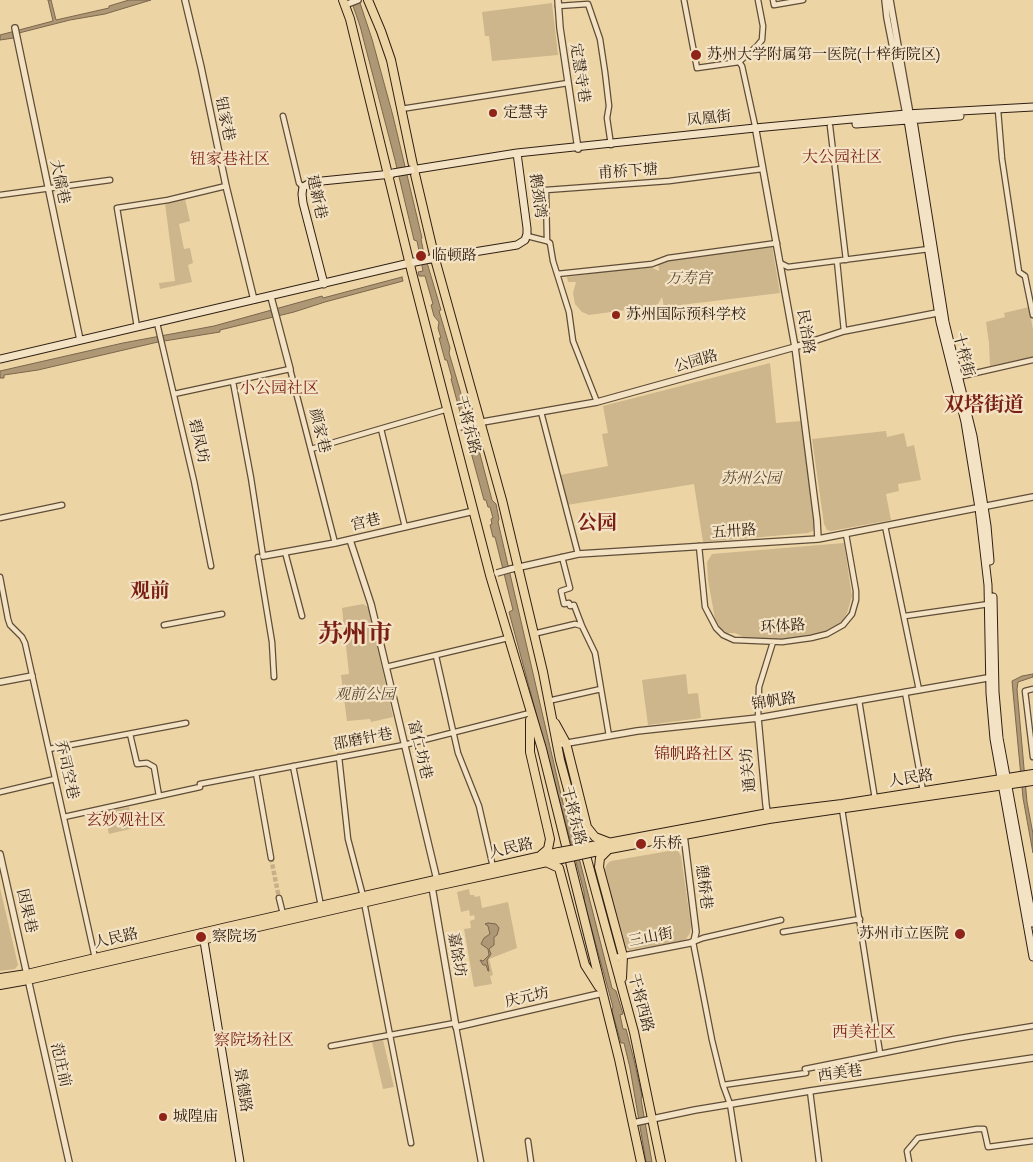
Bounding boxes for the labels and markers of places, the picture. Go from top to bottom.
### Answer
place label: 苏州大学附属第一医院(十梓街院区) [707,46,940,64]
marker: 苏州大学附属第一医院(十梓街院区) [689,48,703,62]
place label: 定慧寺 [503,104,548,122]
marker: 定慧寺 [487,107,499,119]
place label: 临顿路 [432,247,477,265]
marker: 临顿路 [414,249,428,263]
place label: 苏州国际预科学校 [626,306,746,324]
marker: 苏州国际预科学校 [610,309,622,321]
place label: 乐桥 [652,835,682,853]
marker: 乐桥 [634,837,648,851]
place label: 苏州市立医院 [859,925,949,943]
marker: 苏州市立医院 [953,927,967,941]
place label: 察院场 [212,928,257,946]
marker: 察院场 [194,930,208,944]
place label: 城隍庙 [173,1108,218,1126]
marker: 城隍庙 [157,1111,169,1123]

